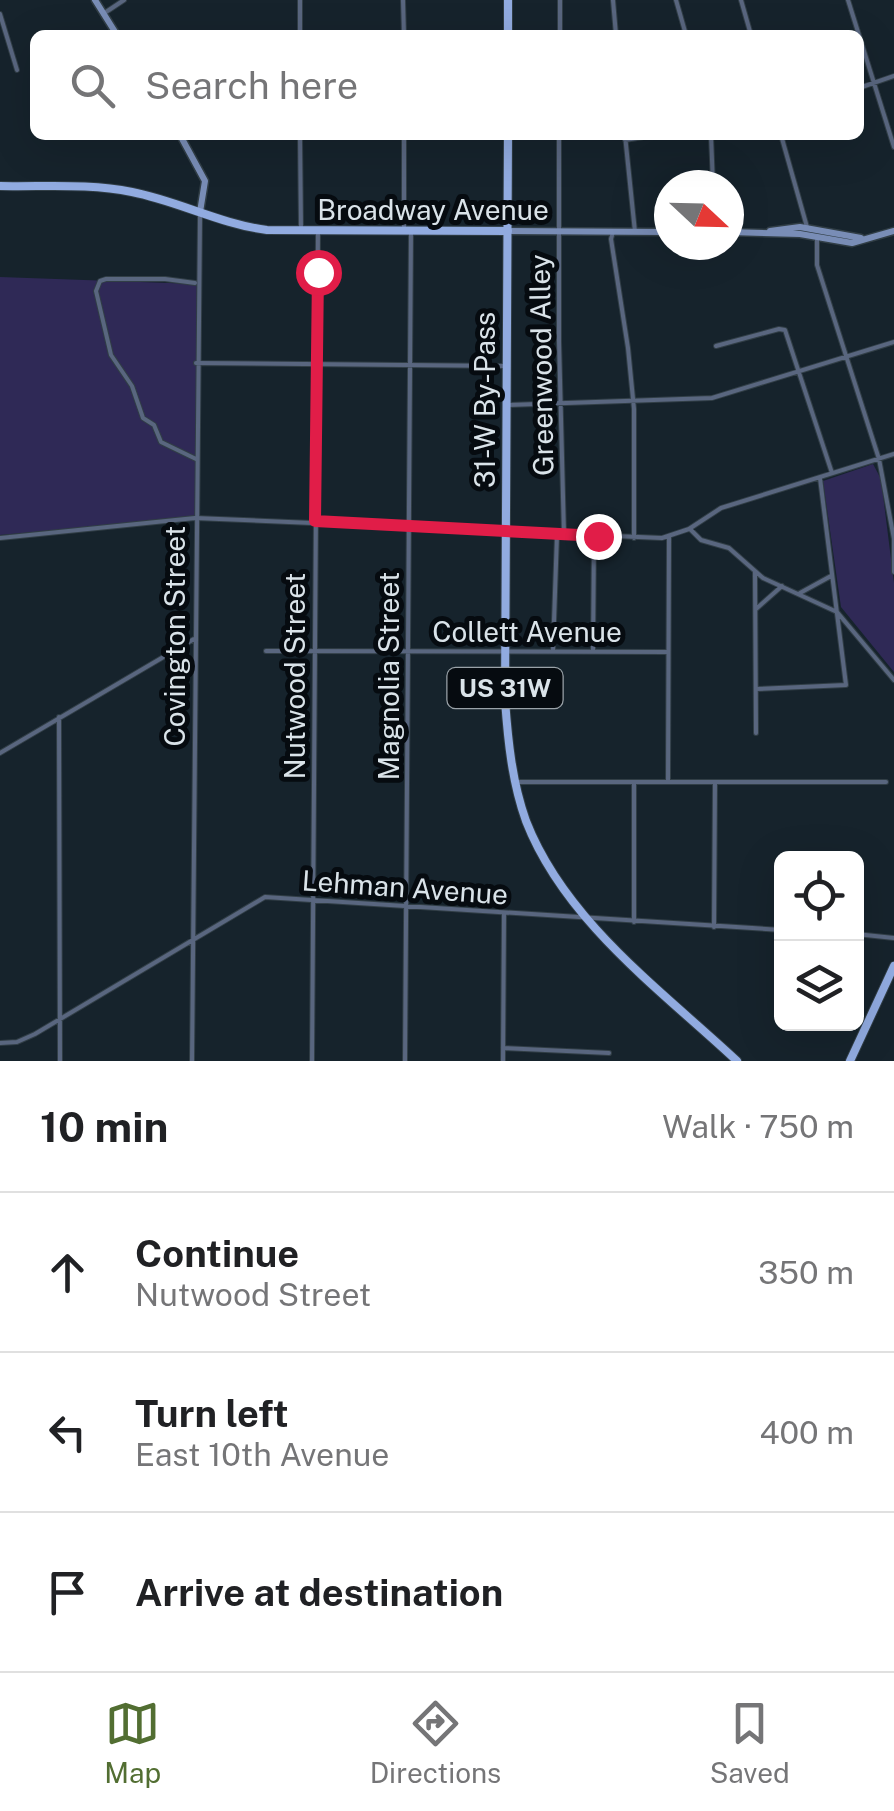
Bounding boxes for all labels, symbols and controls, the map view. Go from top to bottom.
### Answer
search box [30,30,864,140]
icon: search [65,58,120,113]
text: Search here [145,63,358,108]
north arrow [654,170,744,260]
street label: Broadway Avenue [317,193,549,226]
route start [296,250,342,296]
street label: Greenwood Alley [523,254,559,476]
street label: 31-W By-Pass [468,312,501,488]
route end [576,514,622,560]
street label: Covington Street [158,526,191,746]
street label: Magnolia Street [372,572,405,780]
street label: Nutwood Street [278,573,311,779]
street label: Collett Avenue [432,615,622,648]
road number: US 31W [448,668,562,708]
map controls [774,851,864,1031]
button: locate [774,851,864,941]
street label: Lehman Avenue [301,863,509,911]
button: layers [774,941,864,1031]
text: 10 min [40,1102,168,1151]
text: Walk · 750 m [662,1108,854,1145]
text: Continue [135,1231,299,1276]
icon: ahead [40,1245,95,1300]
text: 350 m [758,1254,854,1291]
text: Nutwood Street [135,1276,371,1313]
text: Turn left [135,1391,289,1436]
icon: left [40,1405,95,1460]
text: 400 m [759,1414,854,1451]
text: East 10th Avenue [135,1436,389,1473]
icon: arrive [40,1565,95,1620]
text: Arrive at destination [135,1570,503,1615]
tab: Map [104,1696,161,1789]
tab: Directions [370,1696,501,1789]
tab: Saved [710,1696,790,1789]

